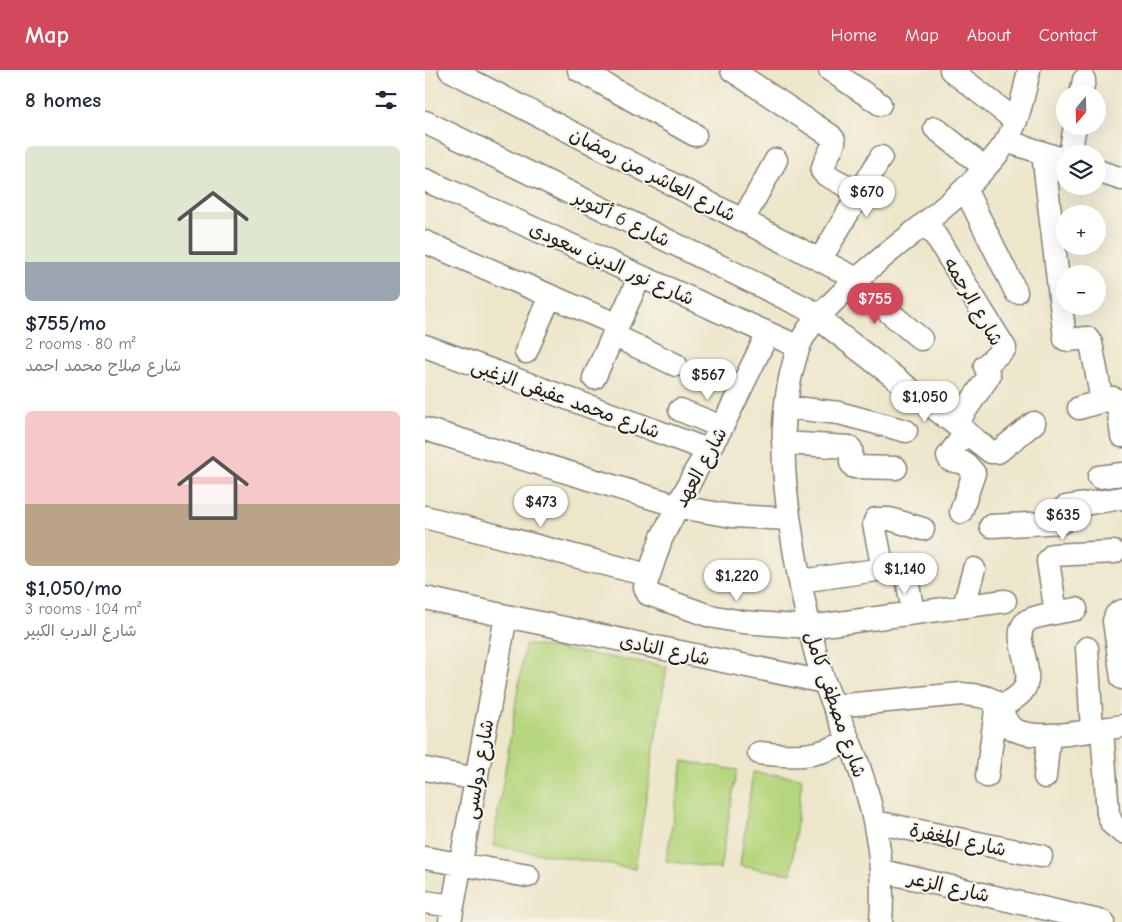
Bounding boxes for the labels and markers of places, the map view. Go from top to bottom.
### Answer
pin: $670 [837,176,897,218]
pin: $755 [845,282,905,325]
pin: $567 [678,358,738,401]
pin: $1,050 [884,380,966,423]
pin: $473 [511,486,571,528]
pin: $635 [1033,498,1093,541]
pin: $1,140 [864,552,946,595]
pin: $1,220 [696,560,778,602]

